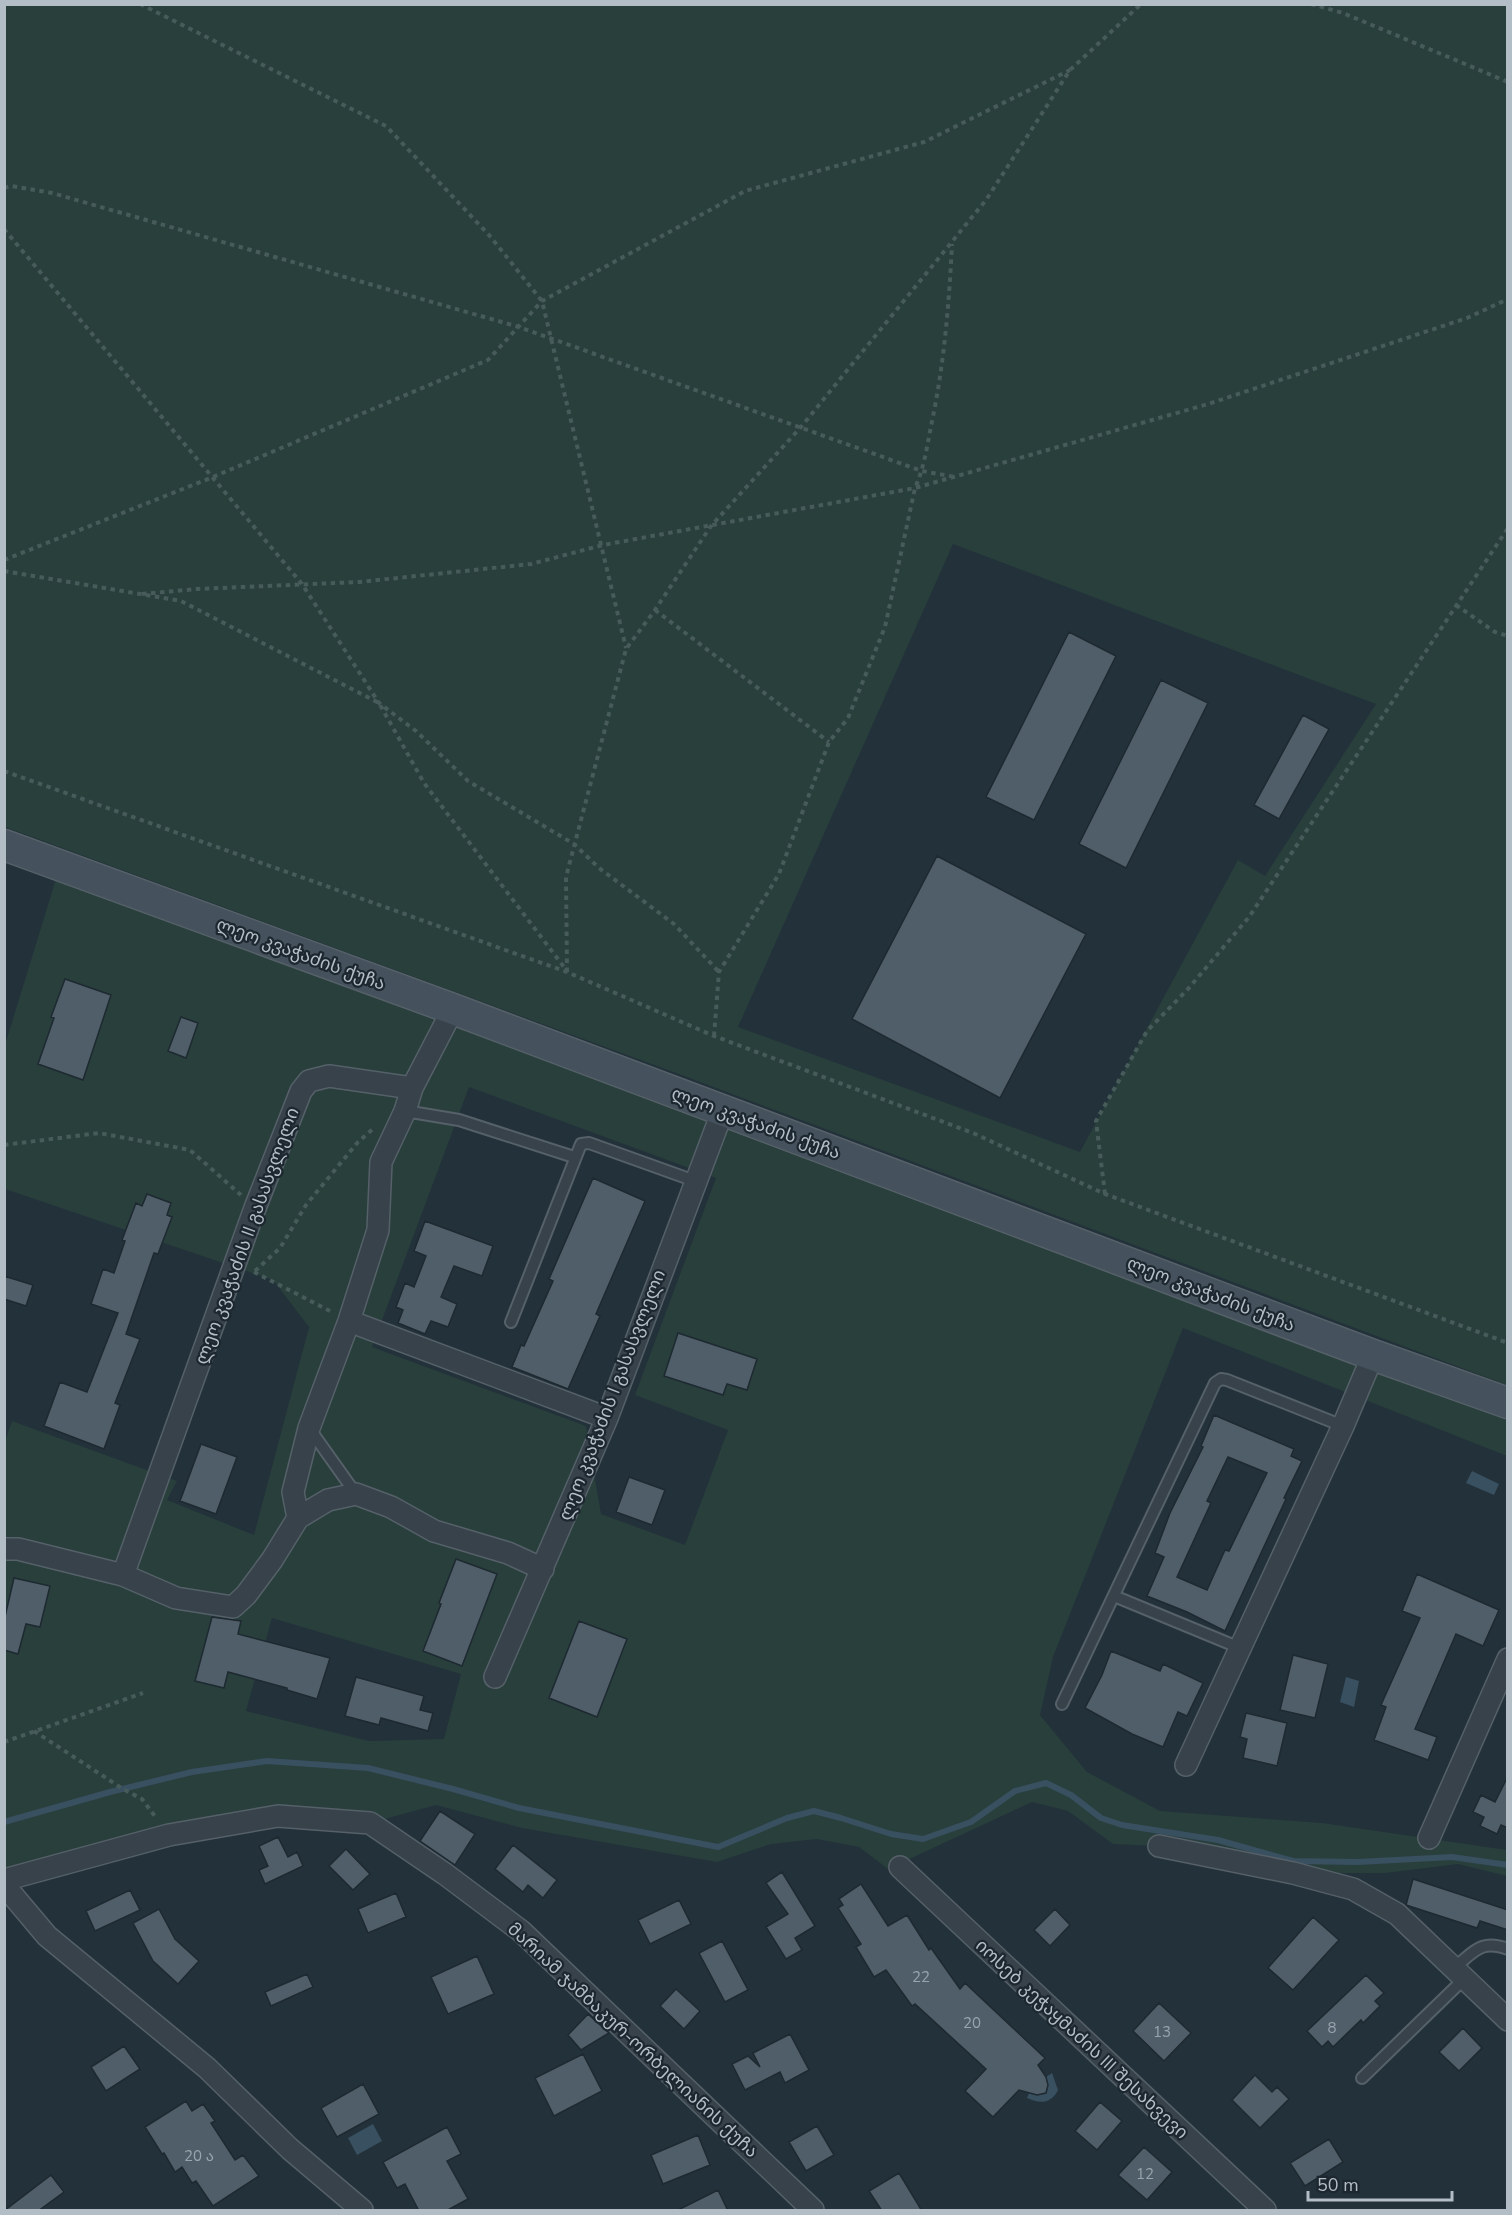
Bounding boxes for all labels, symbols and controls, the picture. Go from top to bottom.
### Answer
street label: ლეო კვაჭაძის ქუჩა [213,912,389,996]
street label: ლეო კვაჭაძის ქუჩა [668,1081,844,1165]
street label: ლეო კვაჭაძის II გასასვლელი [189,1104,305,1368]
street label: ლეო კვაჭაძის ქუჩა [1124,1251,1298,1337]
street label: ლეო კვაჭაძის I გასასვლელი [553,1266,671,1524]
street label: მარიამ ჯამბაკურ-ორბელიანის ქუჩა [502,1917,764,2163]
street label: იოსებ კეჭაყმაძის III შესახვევი [970,1934,1194,2144]
house number: 22 [912,1967,930,1987]
house number: 20 [963,2013,981,2033]
house number: 8 [1327,2018,1337,2038]
house number: 13 [1153,2022,1171,2042]
house number: 20 ა [184,2146,214,2166]
house number: 12 [1136,2164,1154,2184]
scale bar [1308,2164,1452,2202]
text: 50 m [1317,2173,1359,2197]

